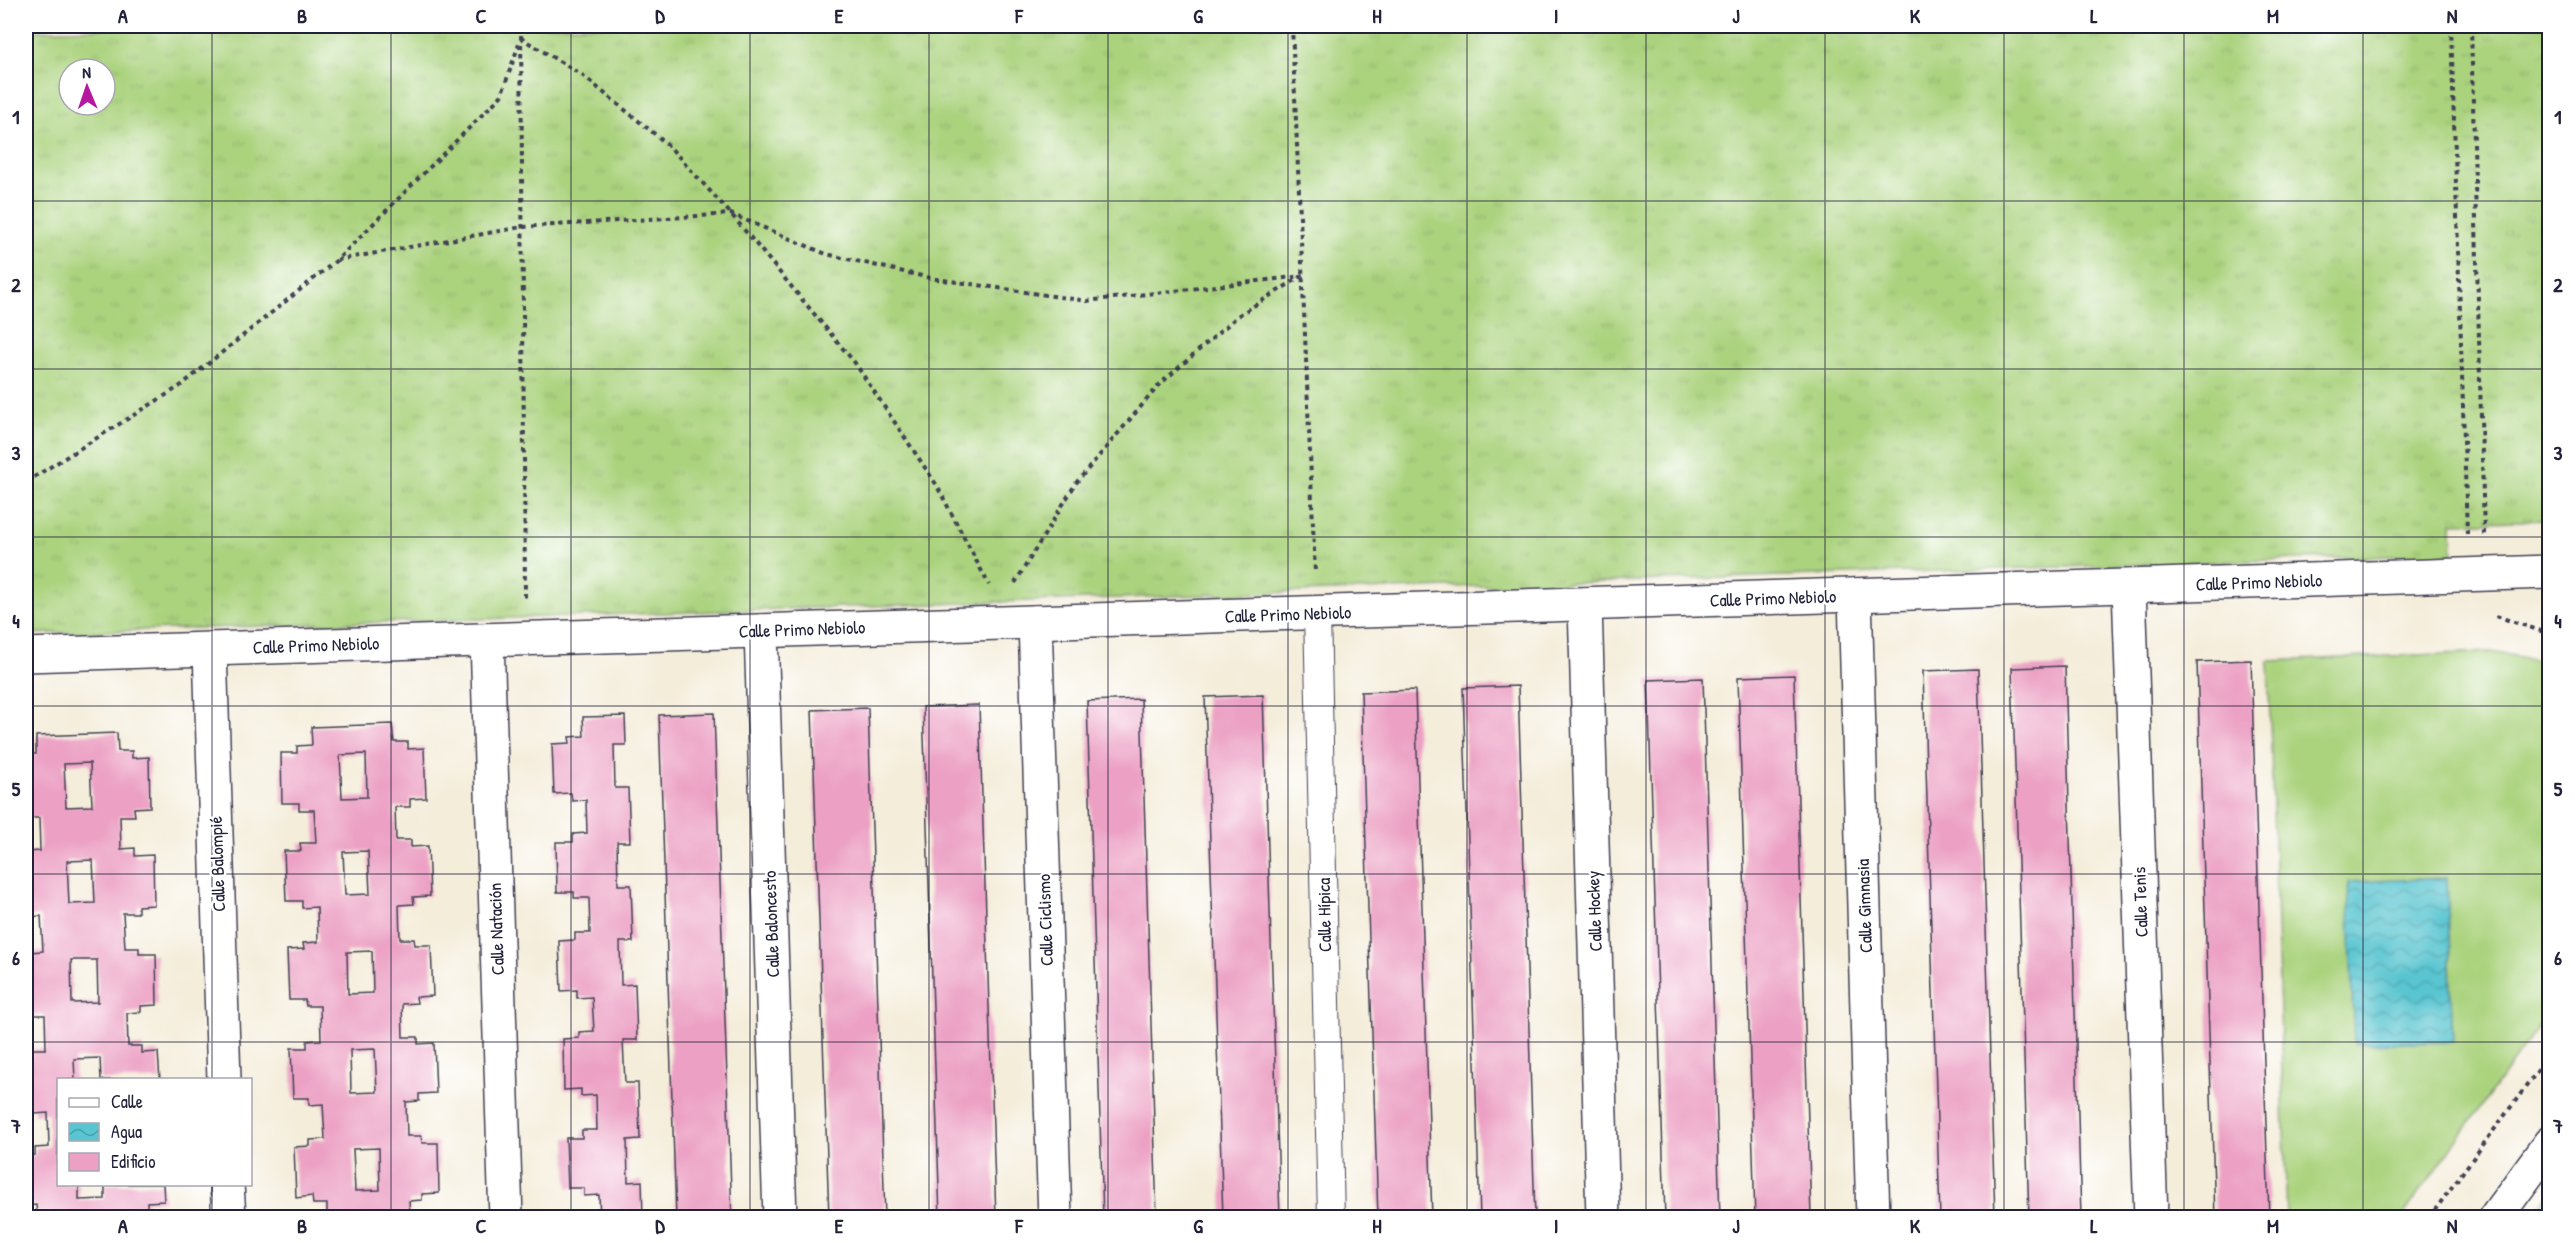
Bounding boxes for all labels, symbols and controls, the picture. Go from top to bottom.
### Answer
text: A [118,2,128,29]
text: B [297,2,307,29]
text: C [476,2,487,29]
text: D [655,2,665,29]
text: E [835,2,844,29]
text: F [1014,2,1024,29]
text: G [1193,2,1203,29]
text: H [1372,2,1382,29]
text: I [1554,2,1558,29]
text: J [1732,2,1740,29]
text: K [1910,2,1921,29]
text: L [2090,2,2098,29]
text: M [2267,2,2279,29]
text: N [2447,2,2458,29]
north arrow [57,57,117,117]
text: N [82,61,92,83]
text: 1 [12,103,20,130]
text: 1 [2554,103,2562,130]
text: 2 [11,271,21,298]
text: 2 [2553,271,2563,298]
text: 3 [12,439,21,466]
text: 3 [2554,439,2563,466]
street label: Calle Primo Nebiolo [2195,567,2323,597]
street label: Calle Primo Nebiolo [1709,583,1837,613]
street label: Calle Primo Nebiolo [1224,599,1352,629]
text: 4 [12,607,20,634]
text: 4 [2554,607,2562,634]
street label: Calle Primo Nebiolo [738,614,866,644]
street label: Calle Primo Nebiolo [252,630,380,660]
text: 5 [12,775,21,802]
text: 5 [2554,775,2563,802]
street label: Calle Balompié [203,816,231,912]
street label: Calle Gimnasia [1850,859,1878,953]
street label: Calle Tenis [2126,866,2154,938]
street label: Calle Baloncesto [757,870,785,978]
street label: Calle Hockey [1580,870,1608,952]
street label: Calle Ciclismo [1031,874,1059,966]
street label: Calle Hípica [1311,878,1337,952]
street label: Calle Natación [482,882,510,976]
text: 6 [12,944,20,971]
text: 6 [2554,944,2562,971]
legend [57,1078,252,1186]
text: Calle [111,1089,143,1114]
text: 7 [10,1112,21,1139]
text: 7 [2552,1112,2563,1139]
text: Agua [111,1119,142,1144]
text: Edificio [111,1149,155,1174]
text: A [118,1212,128,1239]
text: B [297,1212,307,1239]
text: C [476,1212,487,1239]
text: D [655,1212,665,1239]
text: E [835,1212,844,1239]
text: F [1014,1212,1024,1239]
text: G [1193,1212,1203,1239]
text: H [1372,1212,1382,1239]
text: I [1554,1212,1558,1239]
text: J [1732,1212,1740,1239]
text: K [1910,1212,1921,1239]
text: L [2090,1212,2098,1239]
text: M [2267,1212,2279,1239]
text: N [2447,1212,2458,1239]

